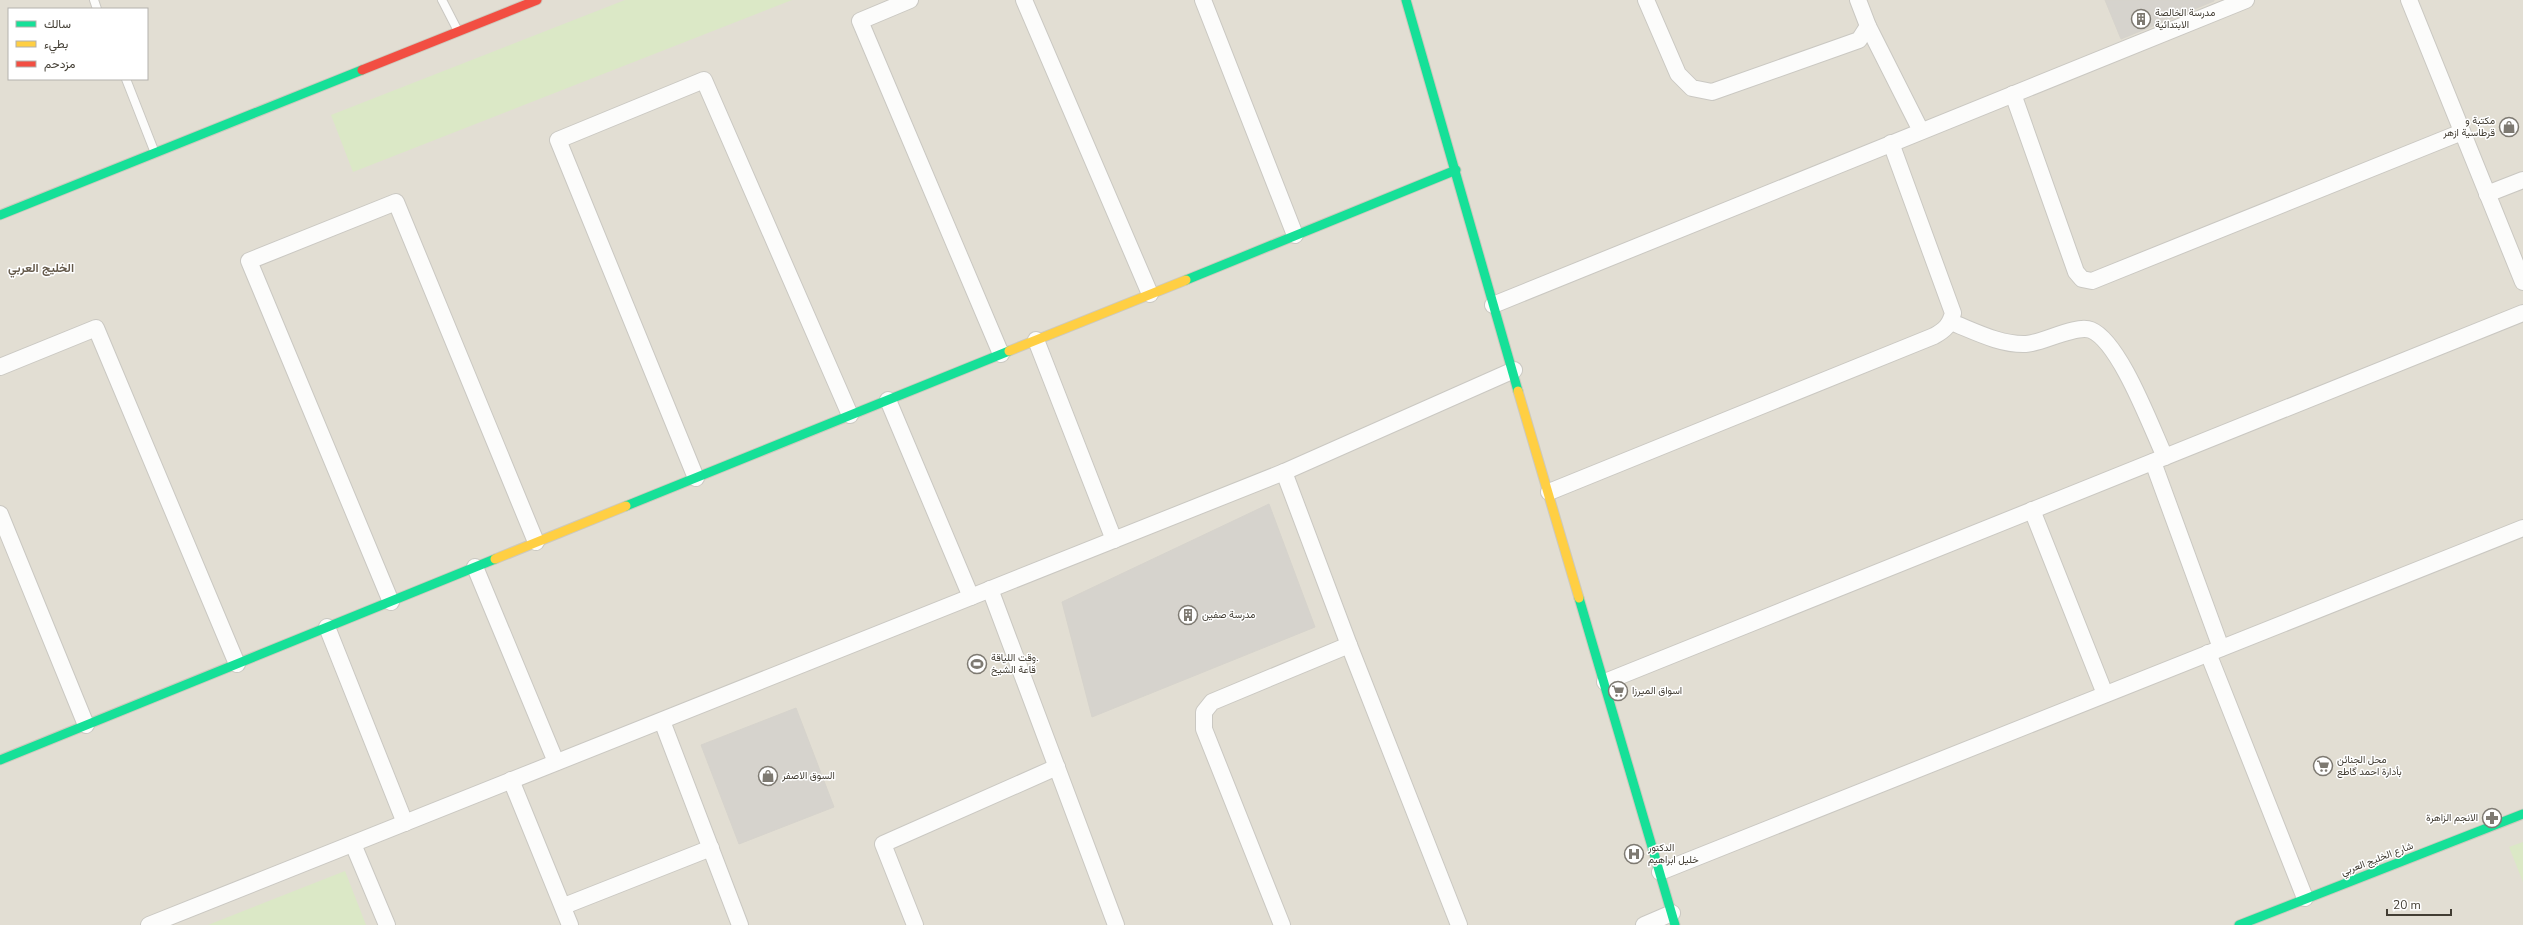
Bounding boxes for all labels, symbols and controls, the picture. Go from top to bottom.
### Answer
place label: مدرسة الخالصة الابتدائية [2155,6,2215,32]
legend [8,8,148,80]
building icon: مدرسة الخالصة الابتدائية [2130,8,2152,30]
text: سالك [44,16,71,32]
text: بطيء [44,36,68,54]
text: مزدحم [44,56,75,72]
place label: مكتبة و قرطاسية ازهر [2442,114,2495,140]
shop icon: مكتبة و قرطاسية ازهر [2498,116,2520,138]
district label: الخليج العربي [8,260,74,278]
building icon: مدرسة صفين [1177,604,1199,626]
place label: مدرسة صفين [1202,608,1255,622]
place label: وقت اللياقة. قاعة الشيخ [991,651,1039,677]
sports icon: وقت اللياقة. قاعة الشيخ [966,653,988,675]
supermarket icon: اسواق الميرزا [1607,680,1629,702]
place label: اسواق الميرزا [1632,684,1682,698]
place label: محل الجنائن بأدارة احمد گاطع [2337,753,2402,779]
supermarket icon: محل الجنائن بأدارة احمد گاطع [2312,755,2334,777]
shop icon: السوق الاصفر [757,765,779,787]
place label: السوق الاصفر [781,769,835,783]
pharmacy icon: الانجم الزاهرة [2481,807,2503,829]
place label: الانجم الزاهرة [2426,811,2478,825]
street label: شارع الخليج العربي [2339,839,2416,880]
place label: الدكتور خليل ابراهيم [1647,841,1699,867]
hospital icon: الدكتور خليل ابراهيم [1623,843,1645,865]
scale bar [2387,891,2451,917]
text: 20 m [2393,897,2421,913]

